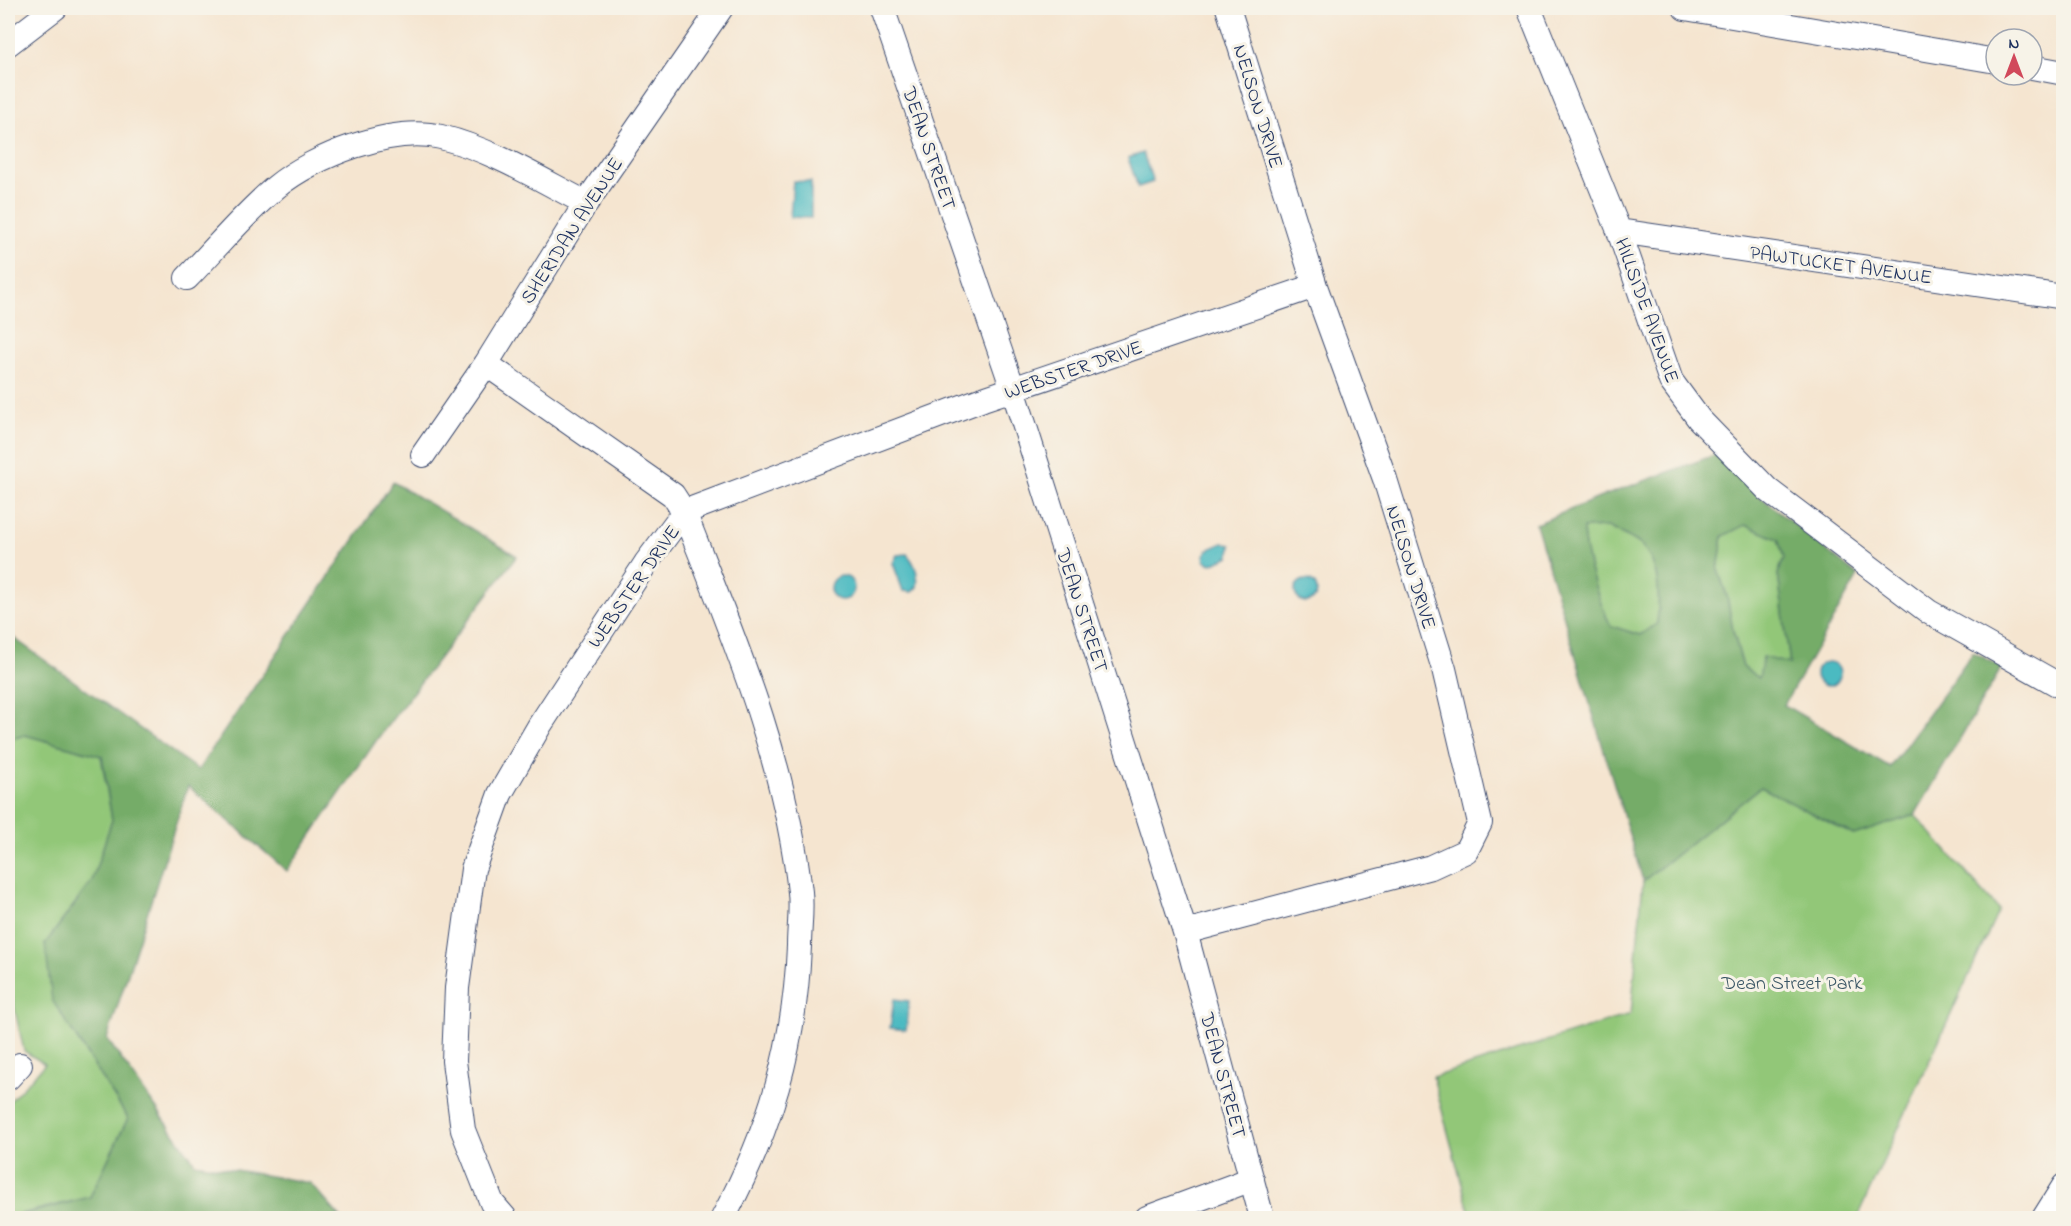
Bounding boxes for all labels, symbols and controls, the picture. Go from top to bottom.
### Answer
north arrow [1984,27,2044,87]
text: N [2009,32,2020,56]
street label: NELSON DRIVE [1224,41,1289,172]
street label: DEAN STREET [893,82,962,214]
street label: SHERIDAN AVENUE [515,152,632,311]
street label: HILLSIDE AVENUE [1606,234,1685,387]
street label: PAWTUCKET AVENUE [1748,239,1934,294]
street label: WEBSTER DRIVE [1001,334,1147,409]
street label: NELSON DRIVE [1377,502,1442,633]
street label: WEBSTER DRIVE [582,520,688,655]
street label: DEAN STREET [1047,544,1114,676]
park label: Dean Street Park [1721,970,1863,999]
street label: DEAN STREET [1191,1009,1252,1142]

